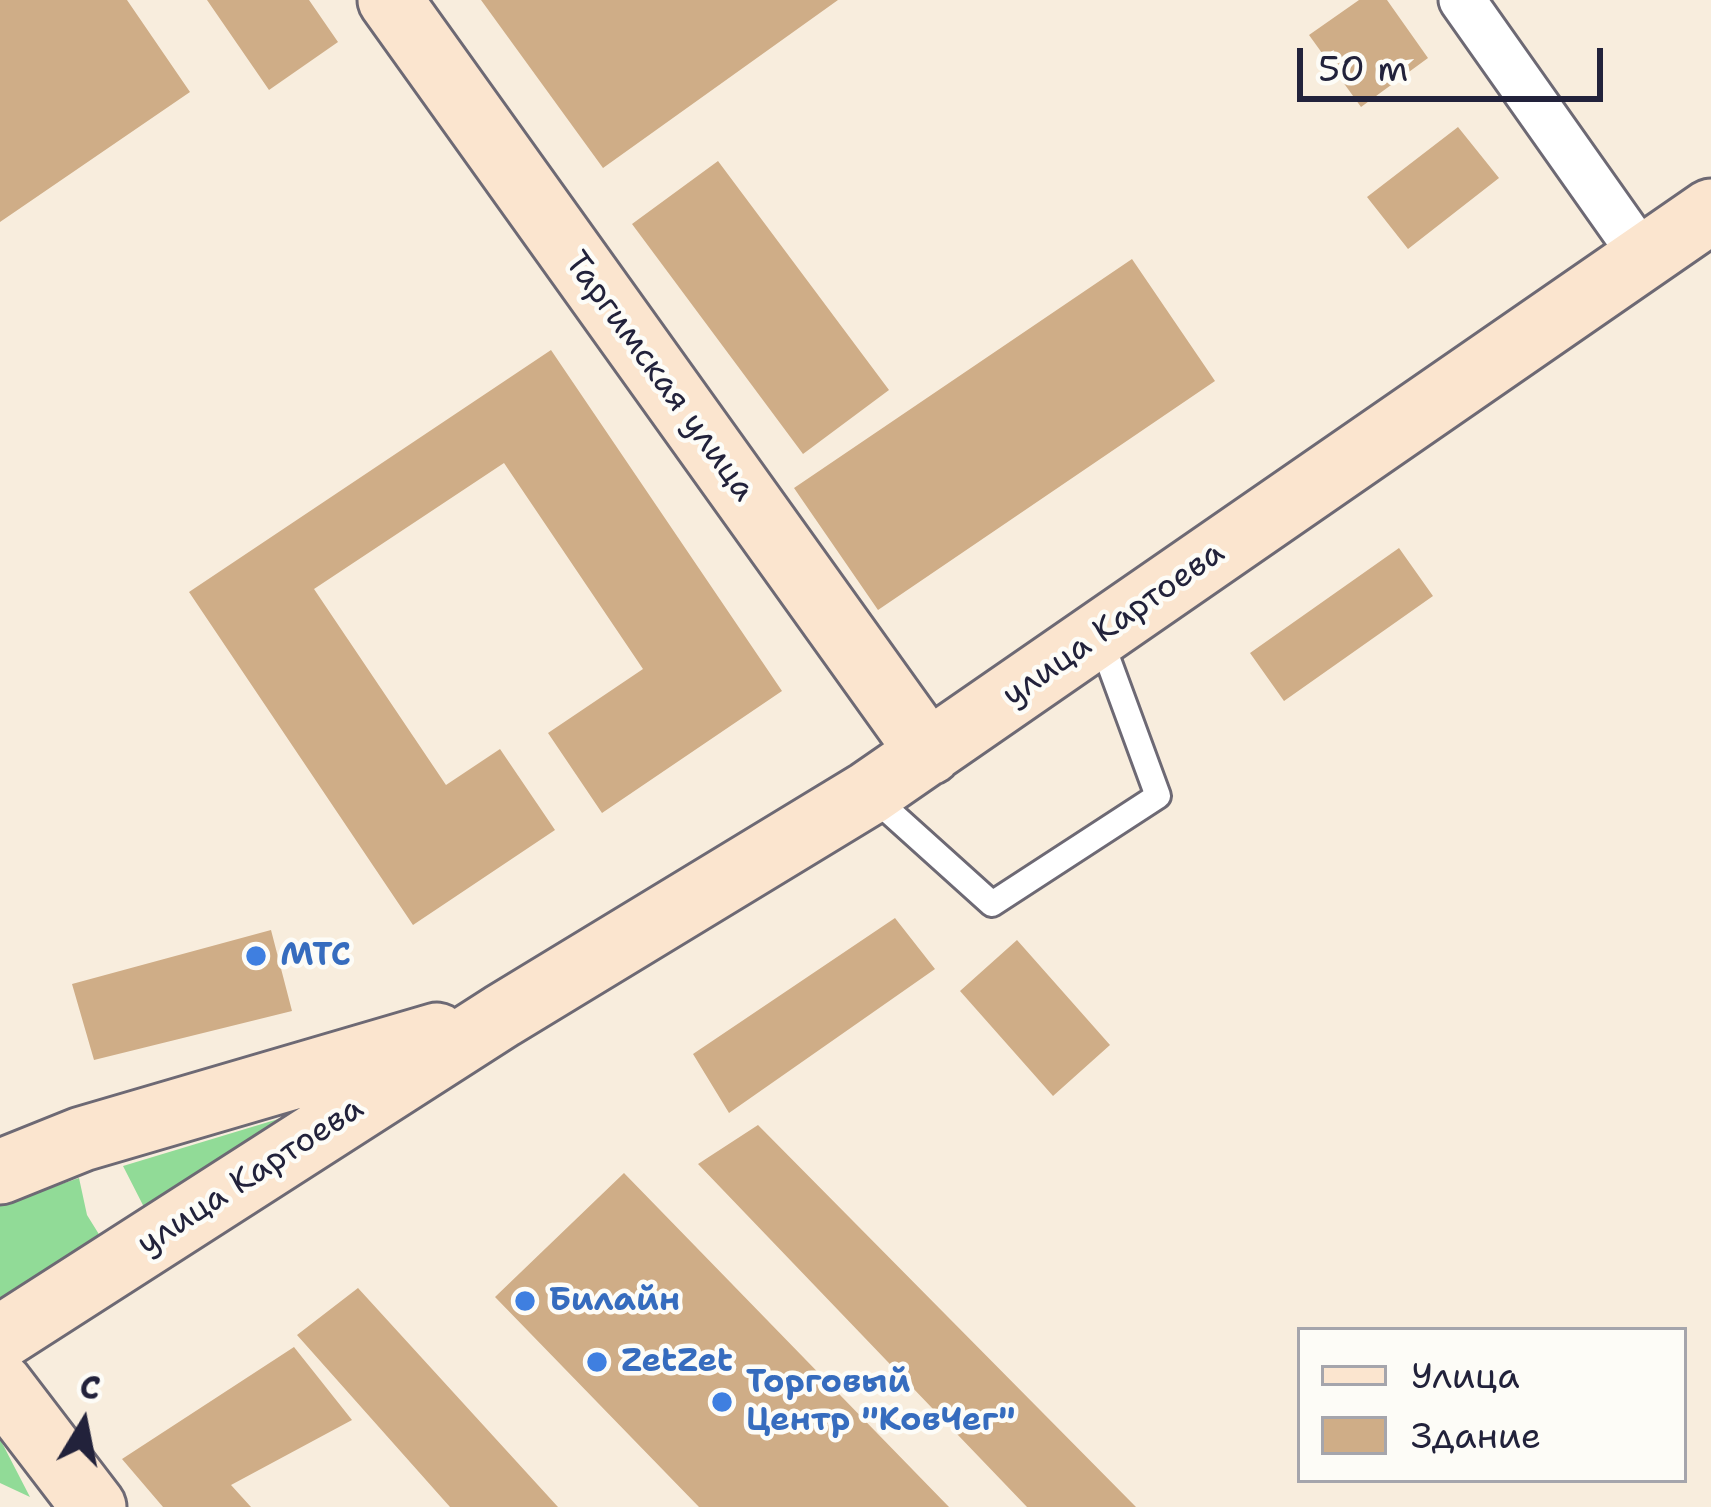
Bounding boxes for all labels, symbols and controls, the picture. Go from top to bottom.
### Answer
scale bar [1303,24,1609,98]
text: 50 m [1318,44,1408,93]
street label: Таргимская улица [555,245,763,509]
street label: улица Картоева [996,534,1232,716]
place label: МТС [280,936,351,976]
marker: МТС [243,943,269,969]
street label: улица Картоева [131,1089,371,1265]
place label: Билайн [549,1281,680,1321]
marker: Билайн [512,1288,538,1314]
legend [1297,1327,1687,1483]
place label: ZetZet [621,1342,733,1382]
marker: ZetZet [584,1349,610,1375]
text: Улица [1411,1351,1520,1400]
north arrow [24,1363,144,1483]
text: С [76,1363,104,1411]
place label: Торговый Центр "КовЧег" [746,1363,1015,1441]
marker: Торговый Центр "КовЧег" [709,1389,735,1415]
text: Здание [1411,1411,1541,1460]

